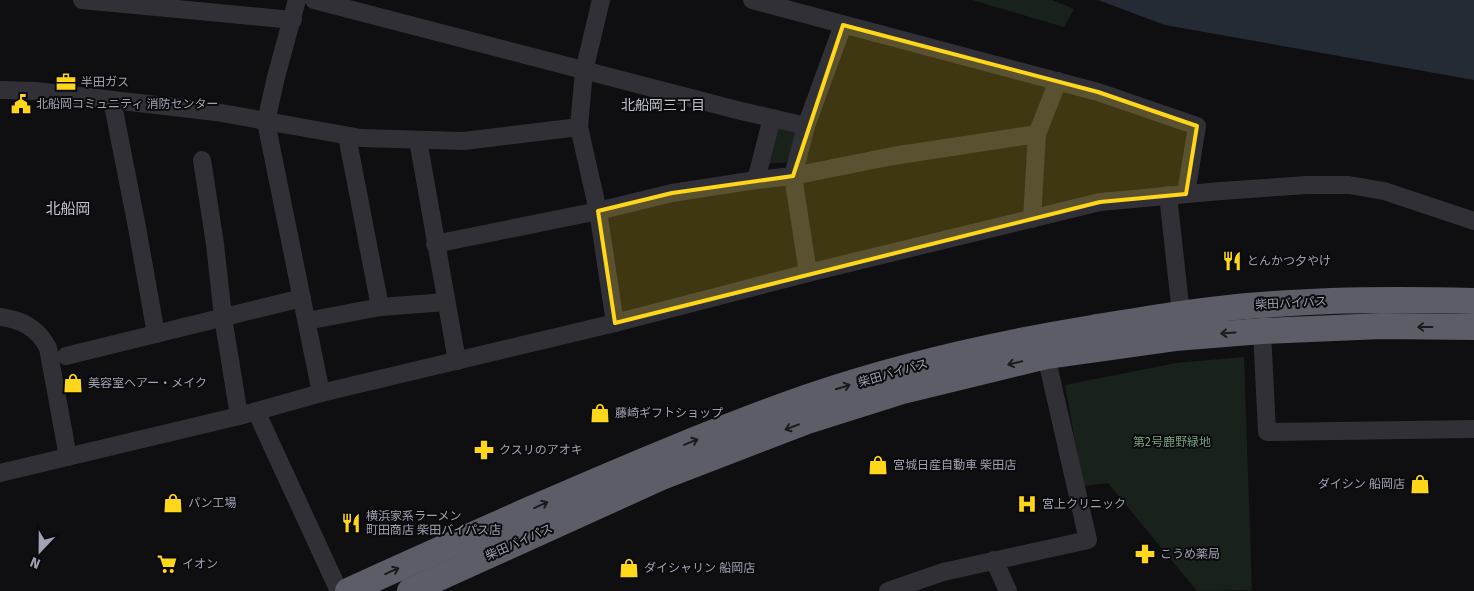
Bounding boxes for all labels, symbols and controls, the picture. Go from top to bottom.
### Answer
office icon: 半田ガス [55,71,77,93]
place label: 半田ガス [81,75,129,89]
public building icon: 北船岡コミュニティ 消防センター [10,93,32,115]
place label: 北船岡コミュニティ 消防センター [36,97,218,111]
district label: 北船岡三丁目 [621,97,705,114]
district label: 北船岡 [45,200,91,218]
restaurant icon: とんかつ夕やけ [1221,250,1243,272]
place label: とんかつ夕やけ [1247,254,1331,268]
street label: 柴田バイパス [1255,294,1327,312]
one-way arrow [1418,322,1434,332]
one-way arrow [1220,329,1236,338]
street label: 柴田バイパス [857,356,929,390]
one-way arrow [1008,359,1024,368]
shop icon: 美容室ヘアー・メイク [62,372,84,394]
place label: 美容室ヘアー・メイク [88,376,207,390]
one-way arrow [835,381,851,391]
shop icon: 藤崎ギフトショップ [589,402,611,424]
place label: 藤崎ギフトショップ [615,406,723,420]
one-way arrow [785,422,800,432]
park label: 第2号鹿野緑地 [1133,435,1211,449]
one-way arrow [682,437,698,446]
pharmacy icon: クスリのアオキ [473,439,495,461]
place label: クスリのアオキ [499,443,583,457]
shop icon: 宮城日産自動車 柴田店 [867,454,889,476]
place label: 宮城日産自動車 柴田店 [893,458,1016,472]
shop icon: ダイシン 船岡店 [1409,473,1431,495]
place label: ダイシン 船岡店 [1318,477,1405,491]
shop icon: パン工場 [162,492,184,514]
hospital icon: 宮上クリニック [1016,493,1038,515]
place label: パン工場 [188,496,237,510]
place label: 宮上クリニック [1042,497,1126,511]
one-way arrow [533,500,548,510]
place label: 横浜家系ラーメン 町田商店 柴田バイパス店 [366,509,501,537]
restaurant icon: 横浜家系ラーメン 町田商店 柴田バイパス店 [340,512,362,534]
street label: 柴田バイパス [483,521,555,563]
north arrow [15,526,65,576]
pharmacy icon: こうめ薬局 [1134,543,1156,565]
place label: こうめ薬局 [1160,547,1220,561]
text: N [28,553,43,572]
supermarket icon: イオン [156,553,178,575]
place label: イオン [182,557,218,571]
shop icon: ダイシャリン 船岡店 [618,557,640,579]
place label: ダイシャリン 船岡店 [644,561,755,575]
one-way arrow [384,565,399,575]

